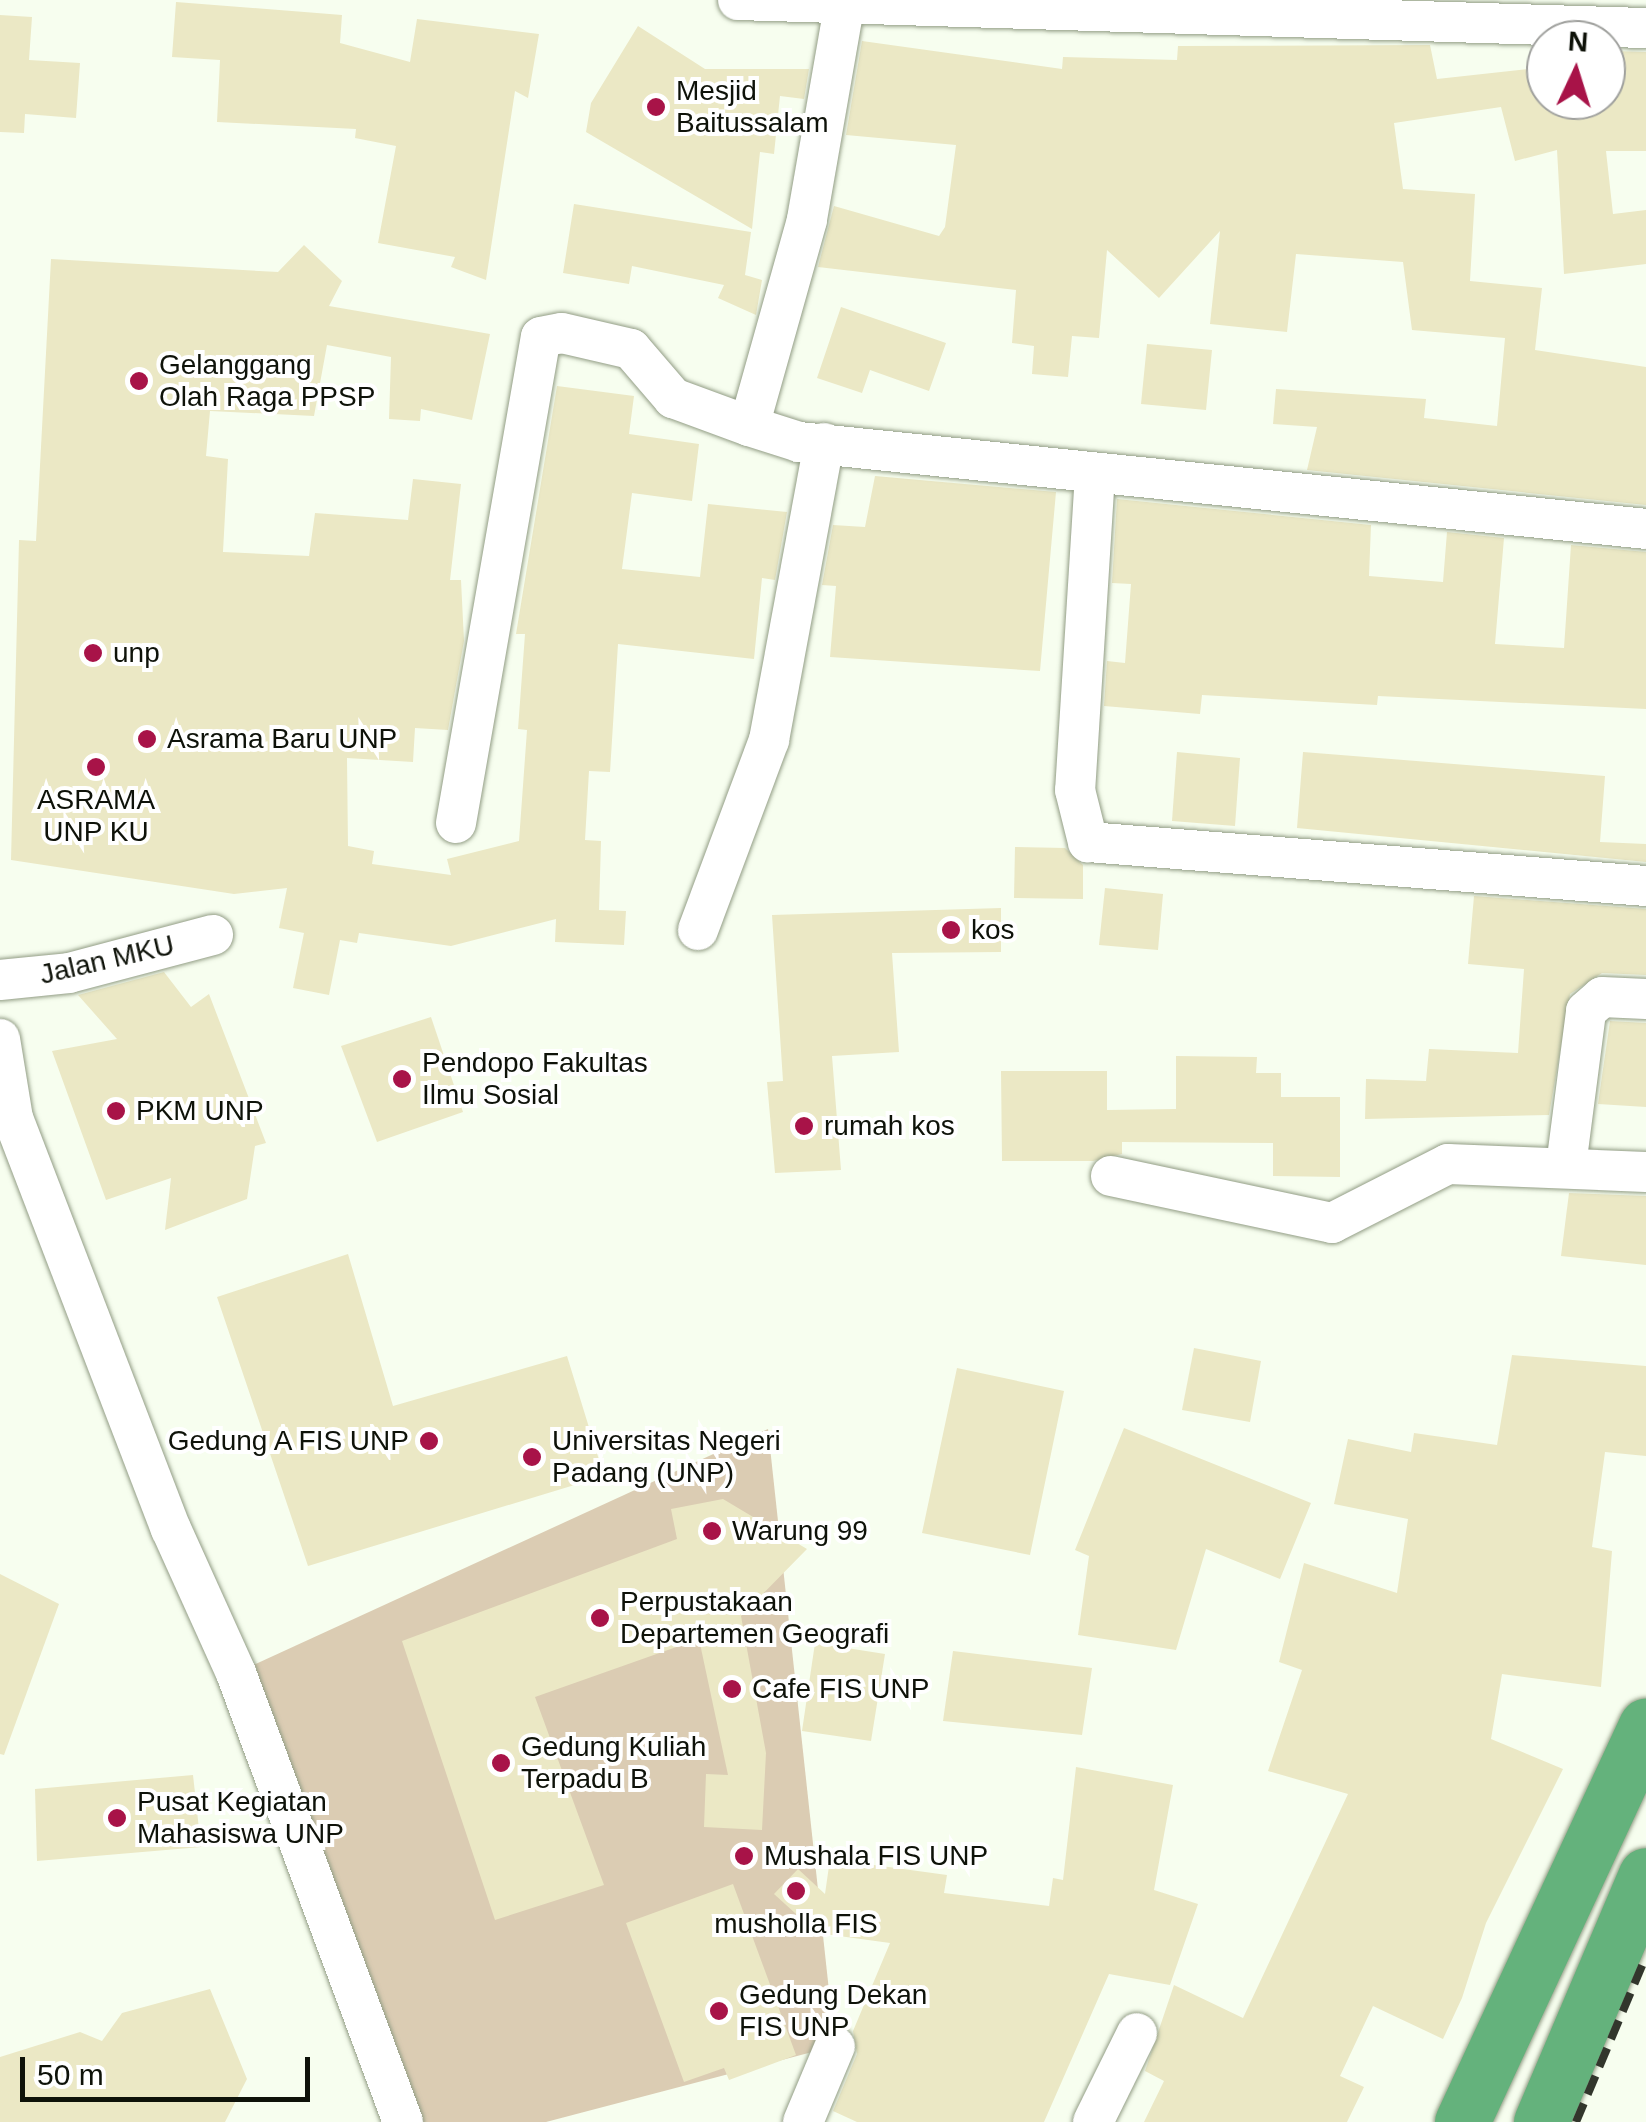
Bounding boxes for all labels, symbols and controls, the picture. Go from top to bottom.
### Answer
north arrow [1526,20,1626,120]
text: N [1567,25,1589,58]
place label: Mesjid Baitussalam [676,74,829,140]
marker: Mesjid Baitussalam [645,96,667,118]
place label: Gelanggang Olah Raga PPSP [159,348,375,414]
marker: Gelanggang Olah Raga PPSP [128,370,150,392]
place label: unp [113,636,160,670]
marker: unp [82,642,104,664]
place label: Asrama Baru UNP [167,722,397,756]
marker: Asrama Baru UNP [136,728,158,750]
marker: ASRAMA UNP KU [85,756,107,778]
place label: ASRAMA UNP KU [37,783,155,849]
place label: kos [971,913,1015,947]
marker: kos [940,919,962,941]
street label: Jalan MKU [37,928,177,992]
place label: Pendopo Fakultas Ilmu Sosial [422,1046,648,1112]
marker: Pendopo Fakultas Ilmu Sosial [391,1068,413,1090]
place label: PKM UNP [136,1094,264,1128]
marker: PKM UNP [105,1100,127,1122]
place label: rumah kos [824,1109,955,1143]
marker: rumah kos [793,1115,815,1137]
place label: Gedung A FIS UNP [165,1424,409,1458]
place label: Universitas Negeri Padang (UNP) [552,1424,781,1490]
marker: Gedung A FIS UNP [418,1430,440,1452]
marker: Universitas Negeri Padang (UNP) [521,1446,543,1468]
place label: Warung 99 [732,1514,868,1548]
marker: Warung 99 [701,1520,723,1542]
place label: Perpustakaan Departemen Geografi [620,1585,889,1651]
marker: Perpustakaan Departemen Geografi [589,1607,611,1629]
place label: Cafe FIS UNP [752,1672,929,1706]
marker: Cafe FIS UNP [721,1678,743,1700]
place label: Gedung Kuliah Terpadu B [521,1730,706,1796]
marker: Gedung Kuliah Terpadu B [490,1752,512,1774]
place label: Pusat Kegiatan Mahasiswa UNP [137,1785,344,1851]
marker: Pusat Kegiatan Mahasiswa UNP [106,1807,128,1829]
place label: Mushala FIS UNP [764,1839,988,1873]
marker: Mushala FIS UNP [733,1845,755,1867]
marker: musholla FIS [785,1880,807,1902]
place label: musholla FIS [714,1907,878,1941]
place label: Gedung Dekan FIS UNP [739,1978,927,2044]
marker: Gedung Dekan FIS UNP [708,2000,730,2022]
scale bar [25,2037,315,2099]
text: 50 m [37,2058,104,2091]

